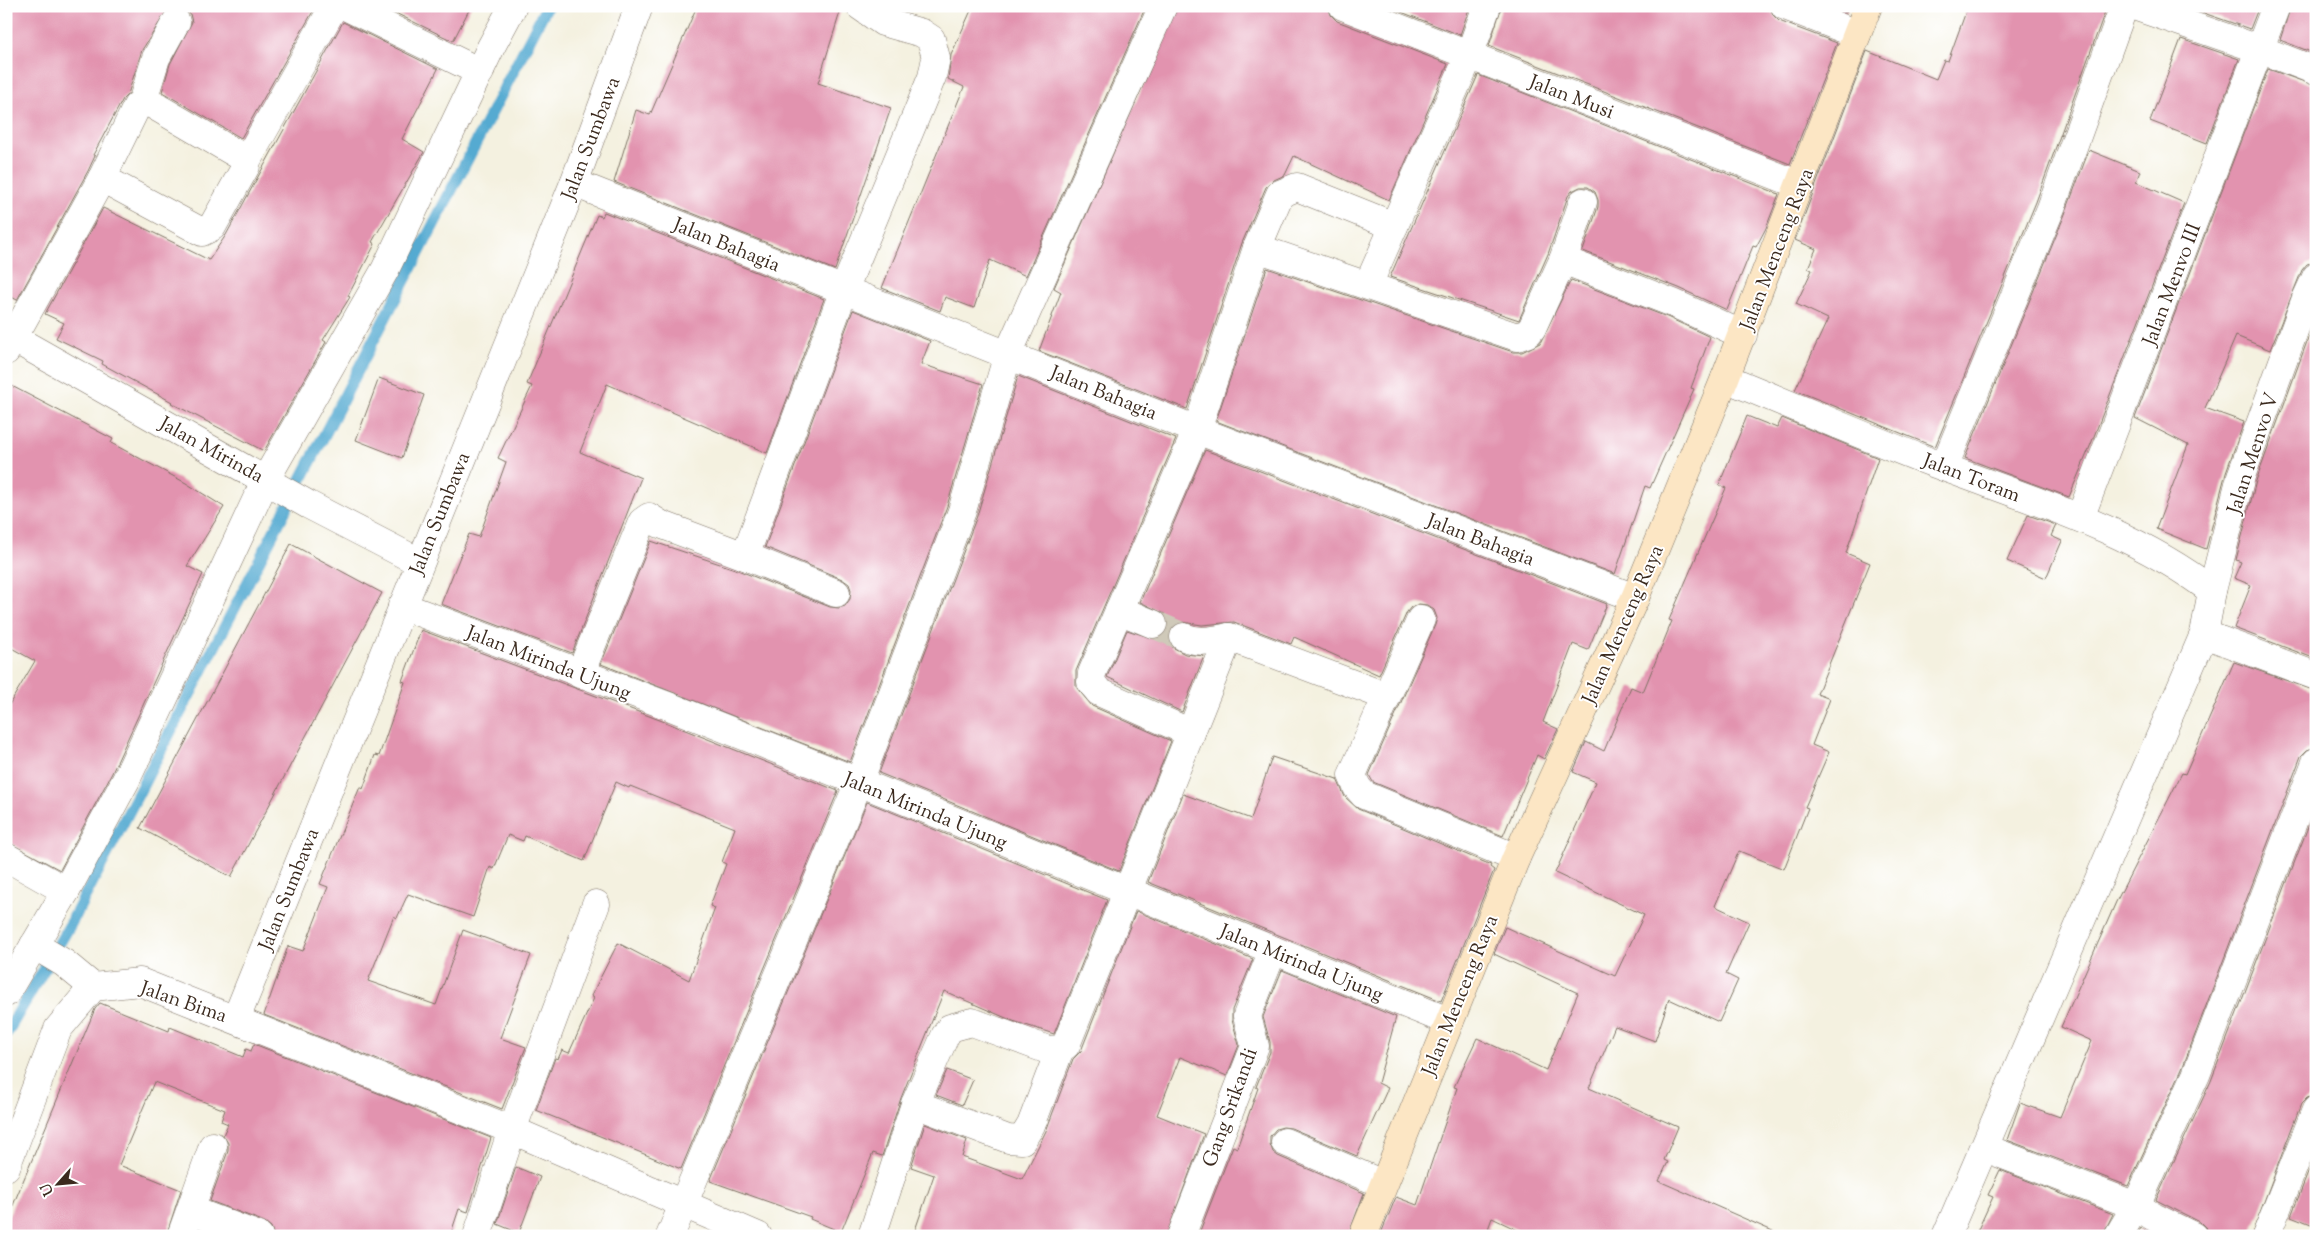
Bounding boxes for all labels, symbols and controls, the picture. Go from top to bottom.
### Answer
street label: Jalan Musi [1523,68,1618,128]
street label: Jalan Sumbawa [555,73,629,206]
street label: Jalan Menceng Raya [1734,165,1823,336]
street label: Jalan Bahagia [667,211,784,281]
street label: Jalan Menvo III [2136,219,2210,351]
street label: Jalan Bahagia [1044,359,1161,429]
street label: Jalan Menvo V [2221,389,2288,519]
street label: Jalan Mirinda [153,410,268,492]
street label: Jalan Toram [1917,447,2025,511]
street label: Jalan Sumbawa [403,448,479,580]
street label: Jalan Bahagia [1421,507,1538,575]
street label: Jalan Menceng Raya [1576,541,1672,710]
street label: Jalan Mirinda Ujung [461,619,635,709]
street label: Jalan Mirinda Ujung [838,766,1012,858]
street label: Jalan Sumbawa [252,824,328,956]
street label: Jalan Menceng Raya [1415,911,1507,1082]
street label: Jalan Mirinda Ujung [1214,918,1388,1010]
street label: Jalan Bima [135,975,230,1032]
street label: Gang Srikandi [1196,1044,1266,1172]
north arrow [32,1160,82,1210]
text: U [36,1179,60,1199]

